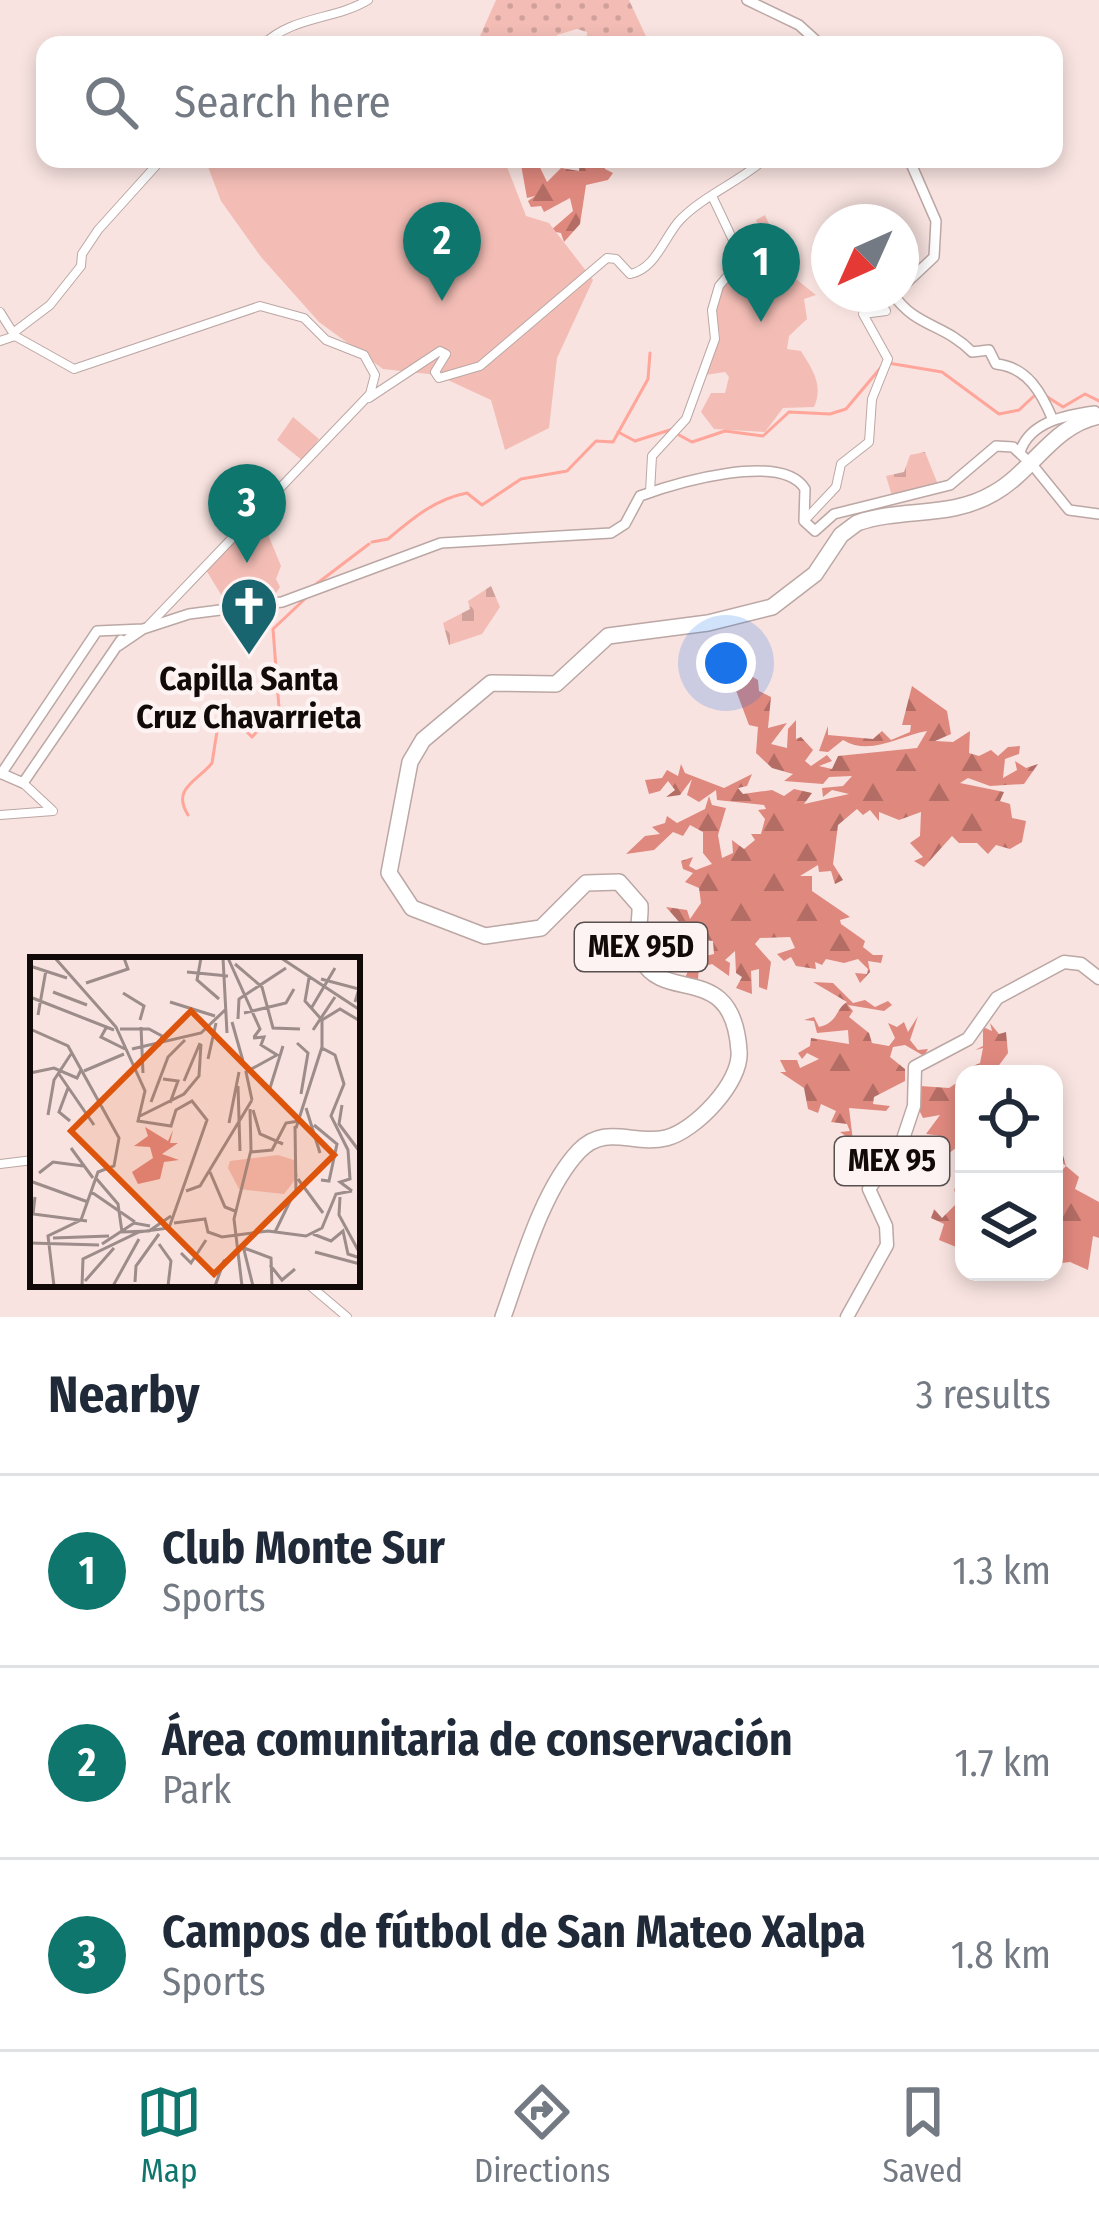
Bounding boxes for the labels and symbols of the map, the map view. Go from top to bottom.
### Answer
pin: 2 [403,202,481,301]
north arrow [811,204,919,312]
pin: 1 [722,223,800,322]
pin: 3 [208,464,286,563]
church icon: Capilla Santa Cruz Chavarrieta [218,575,280,657]
your location [696,633,756,693]
place label: Capilla Santa Cruz Chavarrieta [136,659,362,737]
road number: MEX 95D [575,923,707,971]
inset map [30,957,360,1287]
road number: MEX 95 [835,1137,949,1185]

